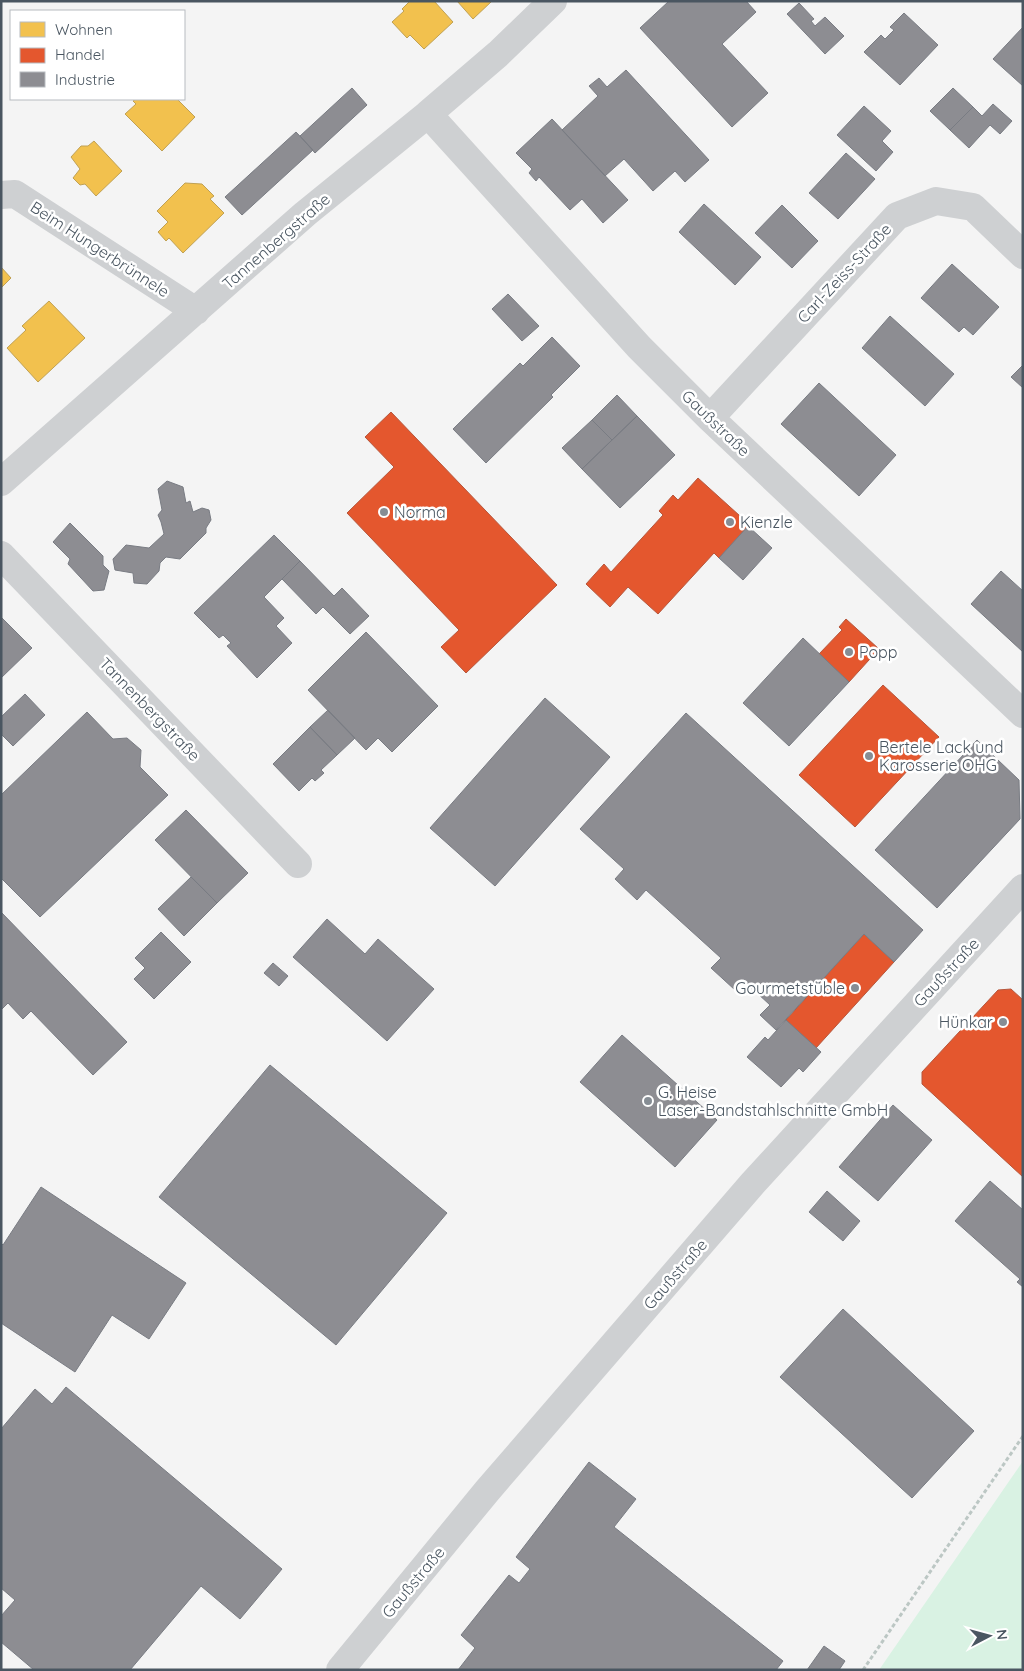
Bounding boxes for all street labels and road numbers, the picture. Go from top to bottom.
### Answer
street label: Tannenbergstraße [218,189,334,293]
street label: Beim Hungerbrünnele [27,197,173,301]
street label: Carl-Zeiss-Straße [793,219,895,327]
street label: Gaußstraße [678,386,754,460]
street label: Tannenbergstraße [95,653,205,765]
street label: Gaußstraße [909,933,983,1011]
street label: Gaußstraße [639,1235,711,1313]
street label: Gaußstraße [377,1542,449,1622]

